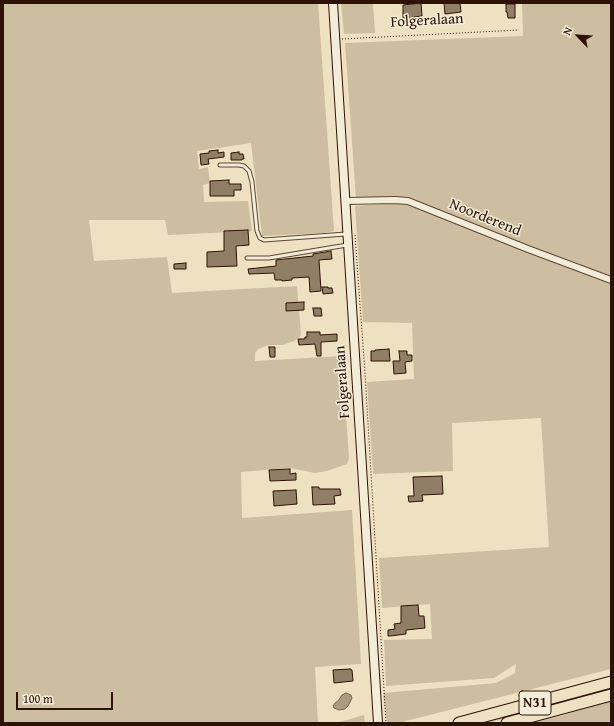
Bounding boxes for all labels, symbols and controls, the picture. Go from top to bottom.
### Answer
street label: Folgeralaan [390,10,464,32]
north arrow [558,16,598,56]
text: N [558,24,576,38]
street label: Noorderend [447,195,523,241]
street label: Folgeralaan [331,345,355,419]
scale bar [18,684,115,710]
text: 100 m [23,690,53,707]
road number: N31 [519,691,551,715]

